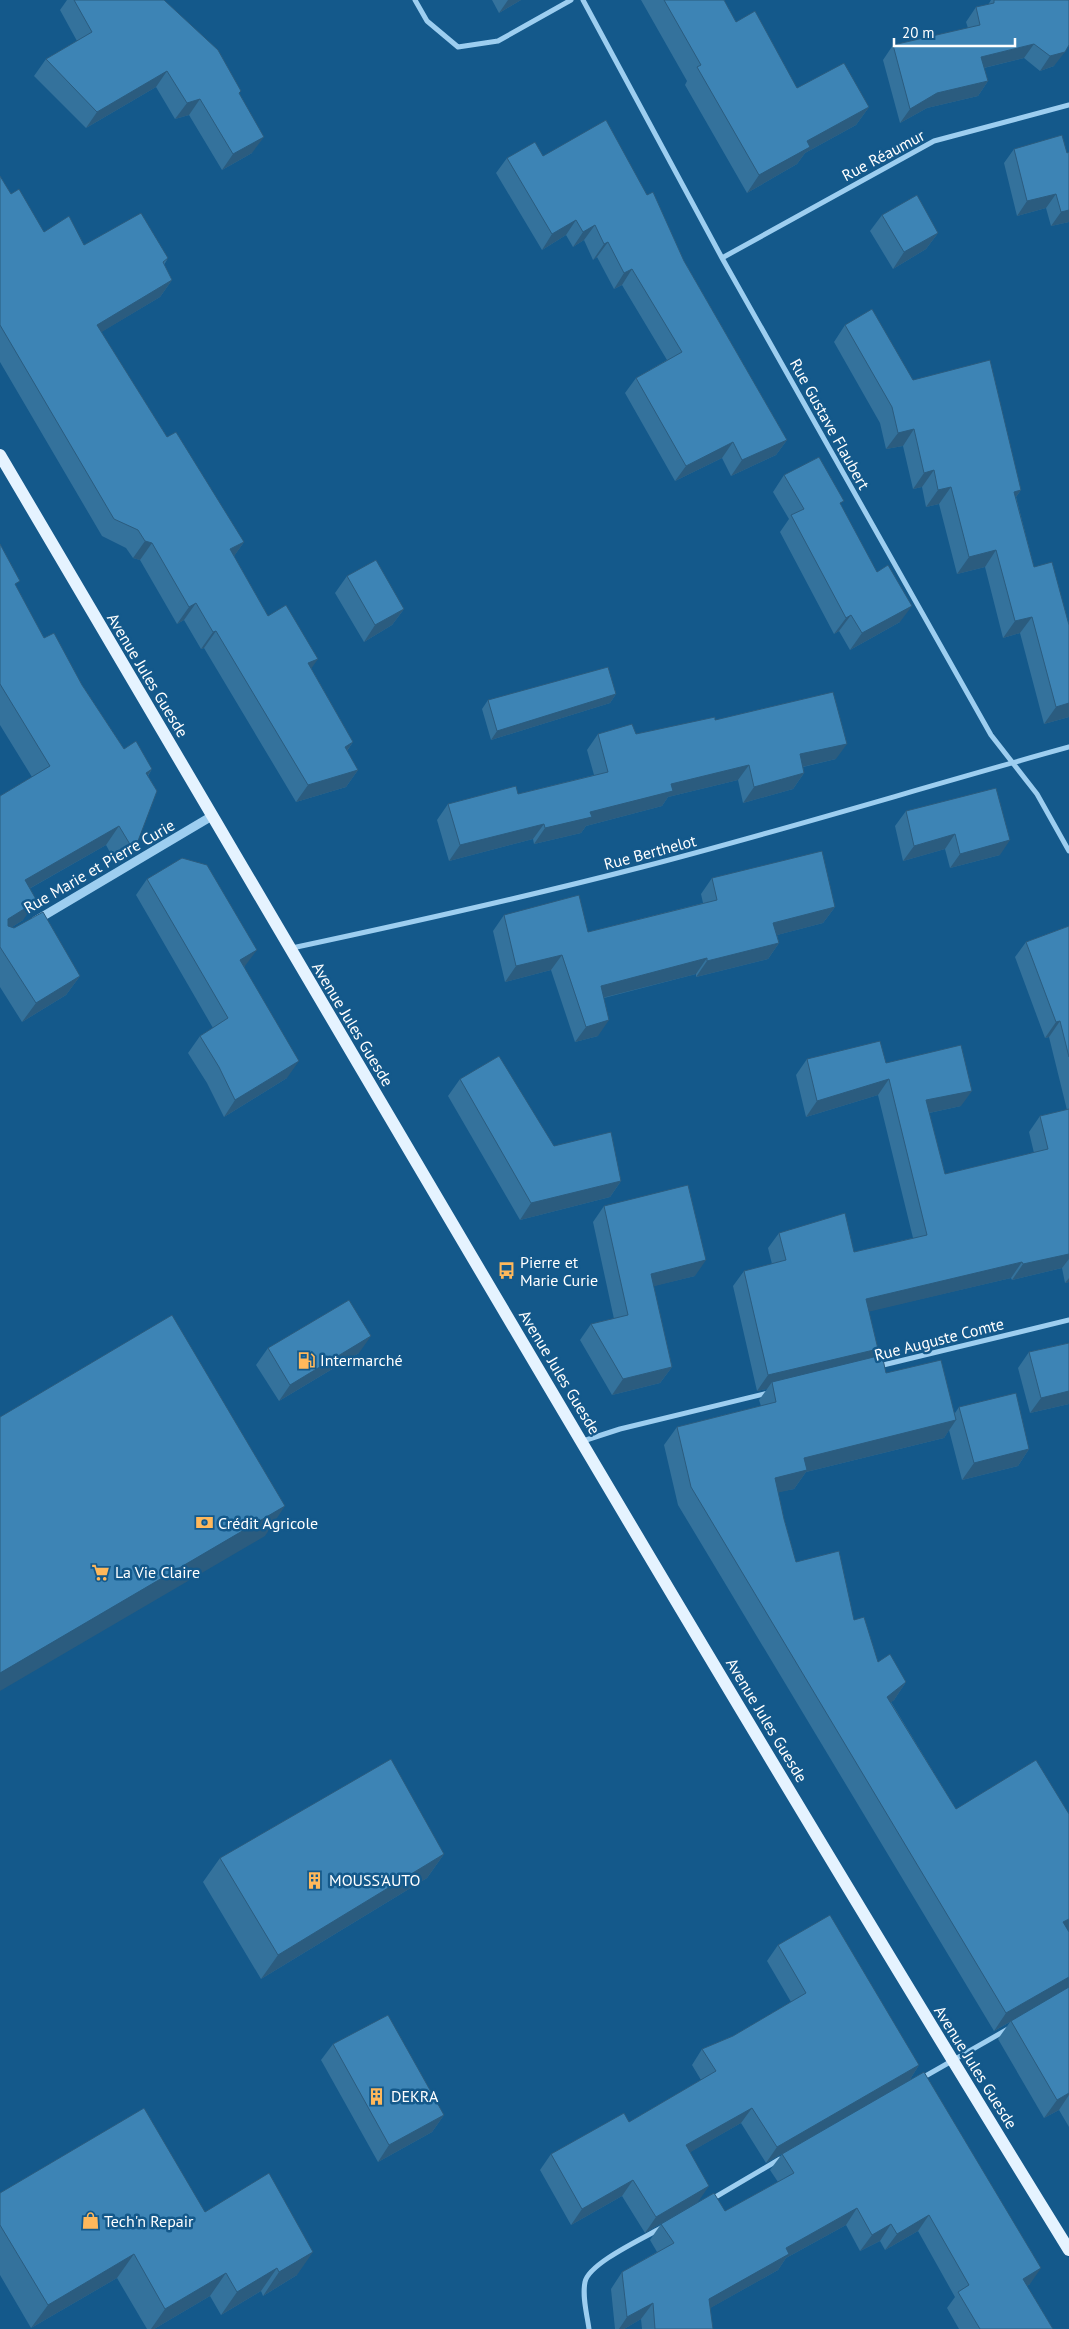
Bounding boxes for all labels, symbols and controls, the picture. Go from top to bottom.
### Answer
scale bar [894,15,1015,47]
text: 20 m [902,23,935,42]
street label: Rue Réaumur [838,125,928,185]
street label: Rue Gustave Flaubert [786,355,875,493]
street label: Avenue Jules Guesde [103,609,193,741]
street label: Rue Marie et Pierre Curie [20,815,178,917]
street label: Rue Berthelot [602,830,699,874]
street label: Avenue Jules Guesde [308,958,398,1090]
place label: Pierre et Marie Curie [520,1252,598,1290]
bus stop icon: Pierre et Marie Curie [496,1261,516,1281]
street label: Avenue Jules Guesde [515,1306,605,1438]
street label: Rue Auguste Comte [872,1313,1006,1365]
fuel station icon: Intermarché [296,1350,316,1370]
place label: Intermarché [320,1350,403,1370]
bank icon: Crédit Agricole [194,1513,214,1533]
place label: Crédit Agricole [218,1513,318,1533]
supermarket icon: La Vie Claire [91,1562,111,1582]
place label: La Vie Claire [115,1562,200,1582]
street label: Avenue Jules Guesde [722,1654,812,1786]
building icon: MOUSS'AUTO [305,1870,325,1890]
place label: MOUSS'AUTO [329,1870,420,1890]
street label: Avenue Jules Guesde [930,2002,1022,2132]
building icon: DEKRA [367,2086,387,2106]
place label: DEKRA [391,2086,439,2106]
shop icon: Tech'n Repair [80,2211,100,2231]
place label: Tech'n Repair [104,2211,194,2231]

